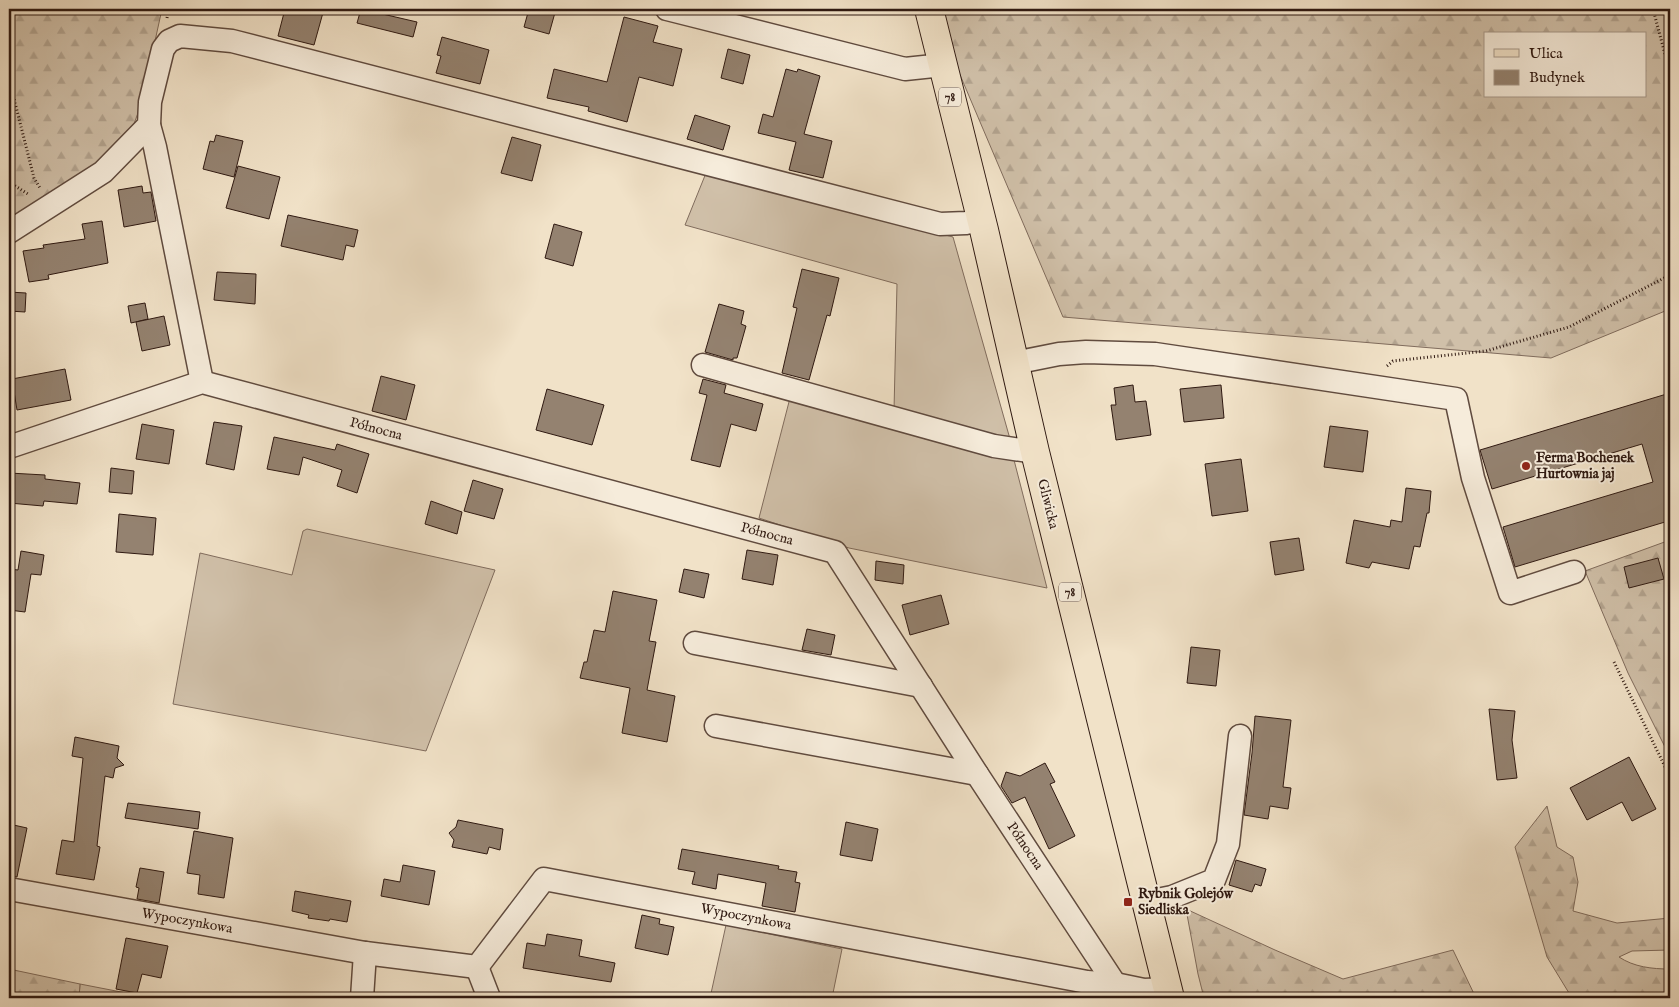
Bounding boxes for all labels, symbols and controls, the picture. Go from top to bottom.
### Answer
legend [1484,32,1646,98]
text: Ulica [1529,44,1563,63]
text: Budynek [1529,68,1586,87]
road number: 78 [939,88,961,106]
street label: Północna [348,413,405,445]
place label: Ferma Bochenek Hurtownia jaj [1536,449,1635,483]
marker: Ferma Bochenek Hurtownia jaj [1520,460,1532,472]
street label: Gliwicka [1033,477,1063,532]
street label: Północna [739,518,796,550]
road number: 78 [1059,582,1081,602]
street label: Północna [1003,819,1048,874]
place label: Rybnik Golejów Siedliska [1138,885,1234,919]
marker: Rybnik Golejów Siedliska [1122,896,1134,908]
street label: Wypoczynkowa [699,899,794,935]
street label: Wypoczynkowa [140,904,235,938]

